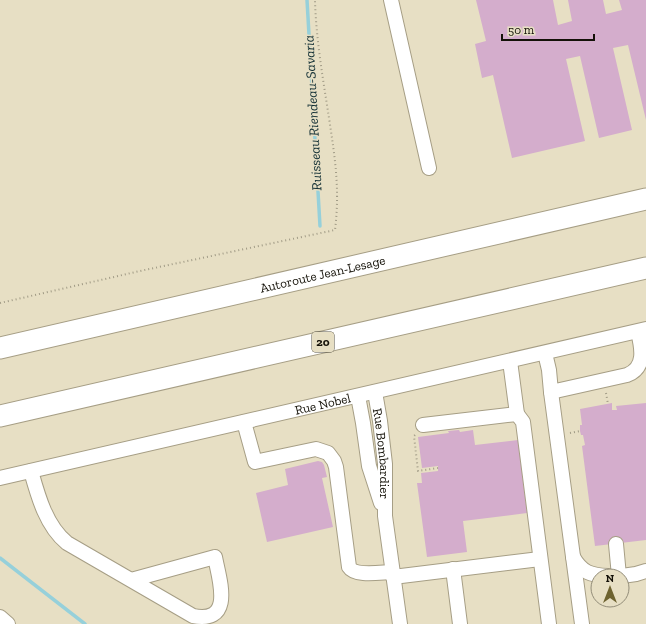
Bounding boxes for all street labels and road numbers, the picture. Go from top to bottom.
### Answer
street label: Autoroute Jean-Lesage [258,252,387,295]
road number: 20 [312,332,334,352]
street label: Rue Nobel [293,390,352,417]
street label: Rue Bombardier [370,407,393,499]

